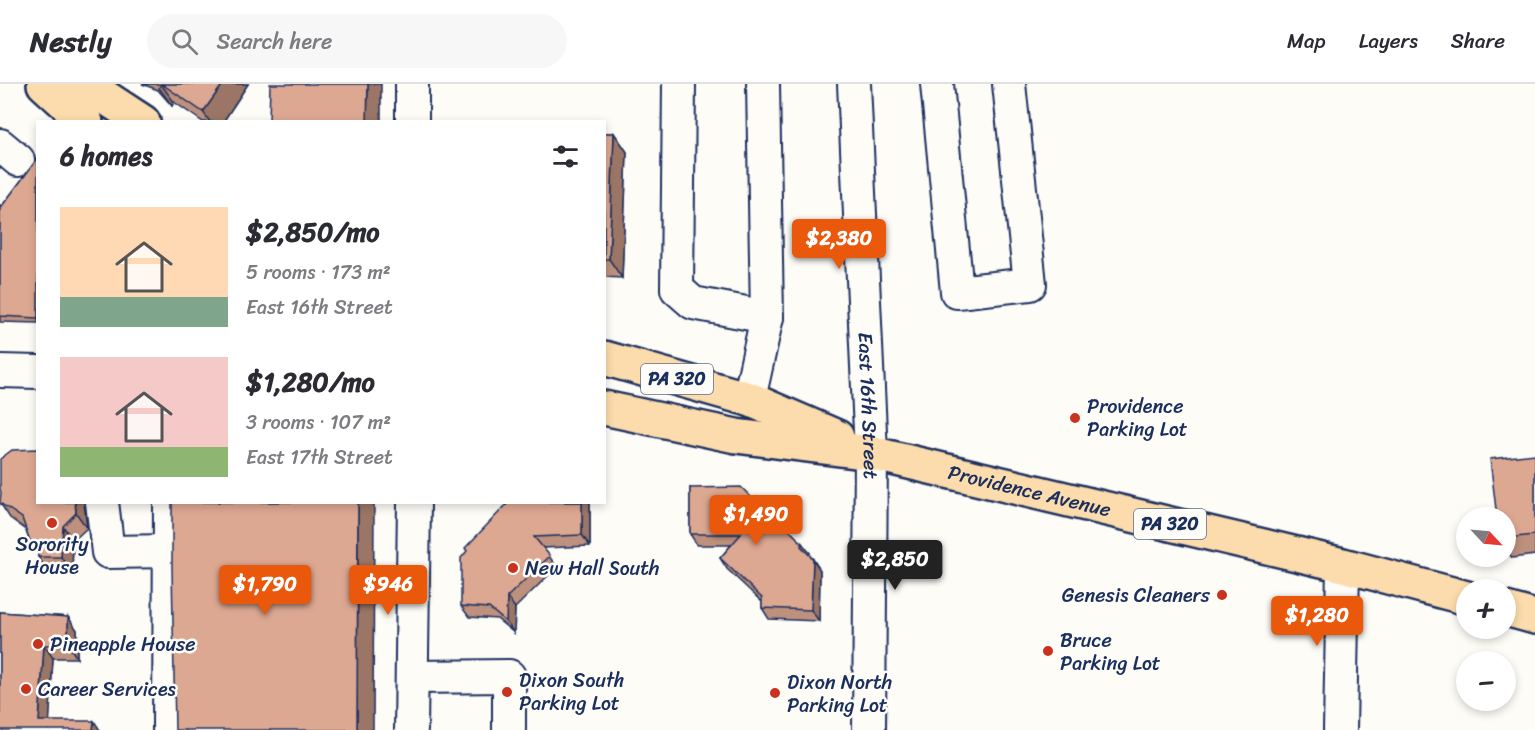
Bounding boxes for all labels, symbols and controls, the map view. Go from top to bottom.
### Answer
search box [147,14,567,68]
text: Nestly [30,17,111,66]
text: Search here [216,22,332,61]
text: Map [1287,22,1326,60]
text: Layers [1359,22,1418,60]
text: Share [1451,22,1505,60]
icon: search [168,25,201,58]
text: 6 homes [60,133,152,179]
icon: filters [549,140,582,173]
text: $2,850/mo [246,209,380,255]
pin: $2,380 [790,219,888,270]
text: $2,380 [806,221,872,256]
icon: home [108,231,180,303]
text: 5 rooms · 173 m² [246,255,391,290]
text: East 16th Street [246,290,393,325]
street label: East 16th Street [847,332,888,479]
text: $1,280/mo [246,359,375,405]
road number: PA 320 [641,364,713,394]
icon: home [108,381,180,453]
place label: Providence Parking Lot [1087,389,1188,447]
text: 3 rooms · 107 m² [246,405,391,440]
marker: Providence Parking Lot [1068,411,1082,425]
text: East 17th Street [246,440,393,475]
street label: Providence Avenue [945,455,1114,527]
pin: $1,490 [707,495,805,546]
text: $1,490 [724,497,788,532]
north arrow [1456,507,1516,567]
map controls [1456,507,1516,711]
road number: PA 320 [1134,509,1206,539]
marker: Sorority House [45,516,59,530]
place label: Sorority House [15,527,89,585]
pin: $2,850 [846,540,944,591]
text: $2,850 [861,542,929,577]
place label: New Hall South [525,551,659,586]
marker: New Hall South [506,561,520,575]
pin: $1,790 [216,565,314,616]
pin: $946 [352,565,424,616]
text: $1,790 [233,567,297,602]
text: $946 [363,567,413,602]
place label: Genesis Cleaners [1062,578,1211,613]
button: + [1456,579,1516,639]
marker: Genesis Cleaners [1215,588,1229,602]
pin: $1,280 [1268,596,1366,647]
text: $1,280 [1285,598,1349,633]
place label: Bruce Parking Lot [1060,623,1161,681]
place label: Pineapple House [50,627,196,662]
marker: Pineapple House [31,637,45,651]
marker: Bruce Parking Lot [1041,644,1055,658]
button: − [1456,651,1516,711]
place label: Dixon South Parking Lot [519,663,625,721]
place label: Dixon North Parking Lot [787,665,892,723]
place label: Career Services [38,672,177,707]
marker: Career Services [19,682,33,696]
marker: Dixon South Parking Lot [500,685,514,699]
marker: Dixon North Parking Lot [768,686,782,700]

